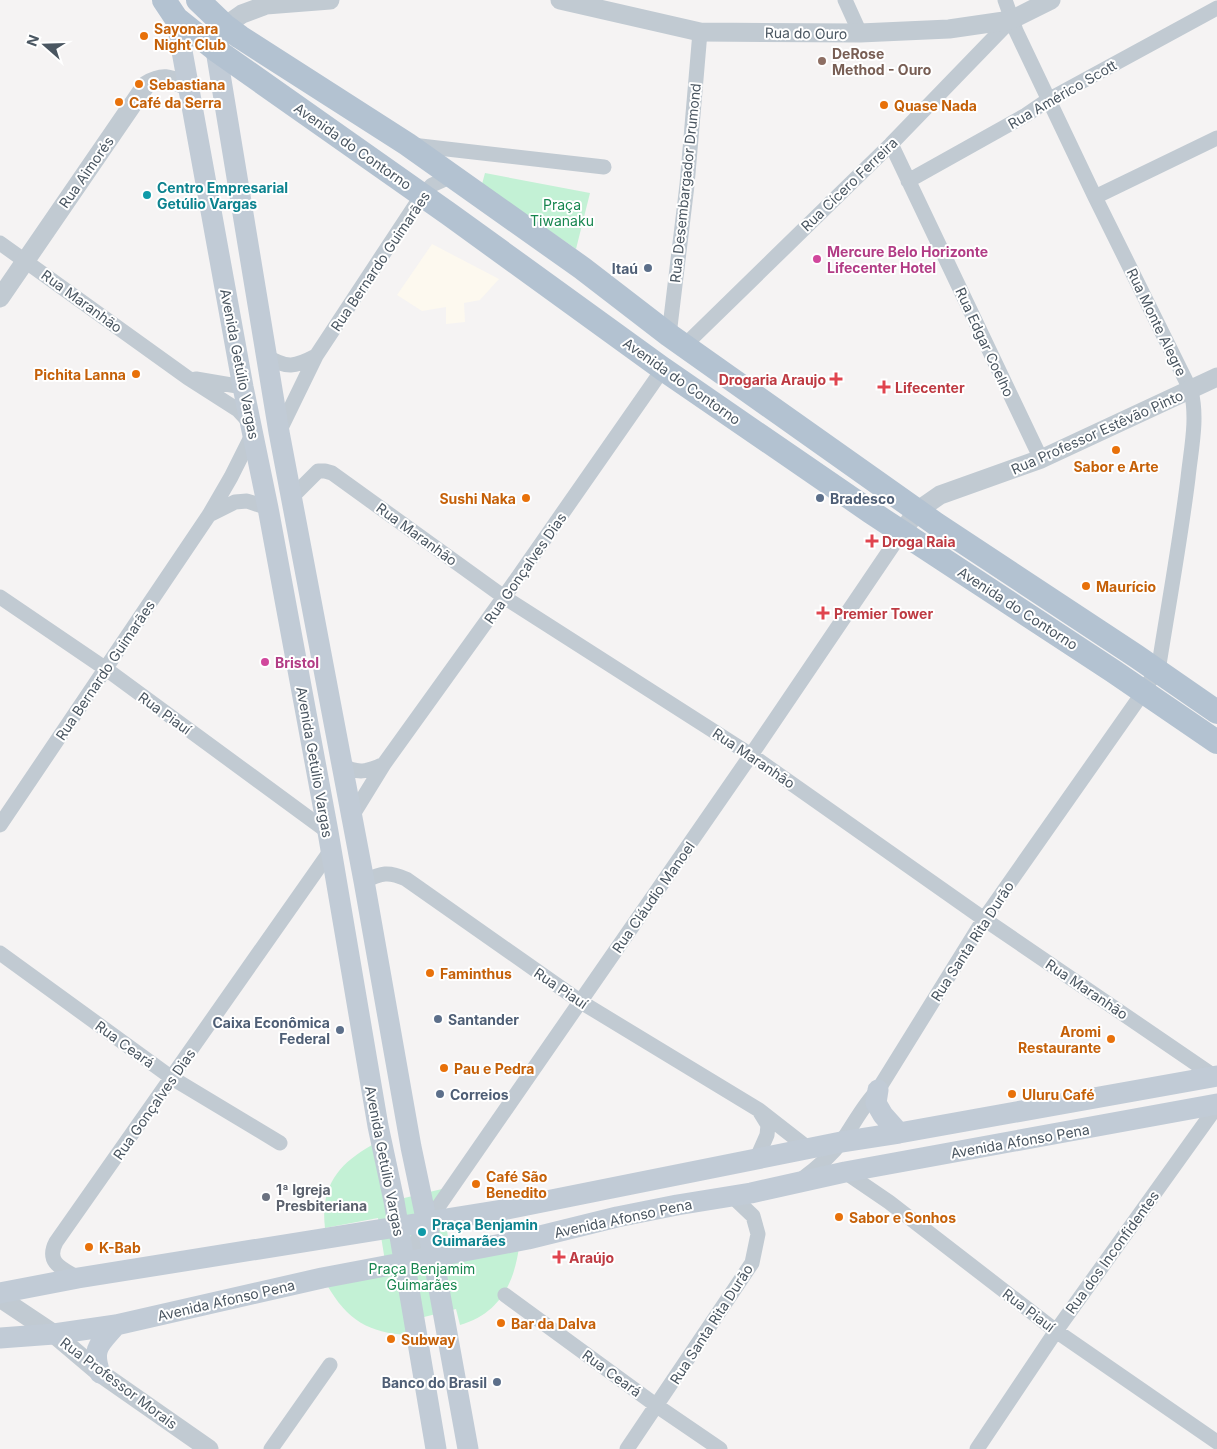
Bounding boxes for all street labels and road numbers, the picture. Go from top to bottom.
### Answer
street label: Rua do Ouro [765,24,847,42]
street label: Rua Américo Scott [1005,56,1120,132]
street label: Rua Desembargador Drumond [666,82,704,284]
street label: Avenida do Contorno [291,99,415,193]
street label: Rua Aimorés [55,133,117,211]
street label: Rua Cícero Ferreira [797,134,901,234]
street label: Rua Bernardo Guimarães [327,188,433,334]
street label: Rua Monte Alegre [1124,265,1190,379]
street label: Rua Maranhão [38,266,126,336]
street label: Rua Edgar Coelho [952,285,1018,399]
street label: Avenida Getúlio Vargas [217,287,263,441]
street label: Avenida do Contorno [620,334,744,428]
street label: Rua Professor Estêvão Pinto [1008,386,1186,478]
street label: Rua Maranhão [373,499,461,569]
street label: Rua Gonçalves Dias [480,509,570,627]
street label: Avenida do Contorno [955,563,1081,653]
street label: Rua Bernardo Guimarães [52,597,158,743]
street label: Avenida Getúlio Vargas [293,685,337,839]
street label: Rua Piauí [135,688,195,738]
street label: Rua Maranhão [710,724,798,792]
street label: Rua Cláudio Manoel [608,838,698,956]
street label: Rua Santa Rita Durão [927,878,1017,1004]
street label: Rua Maranhão [1043,955,1131,1023]
street label: Rua Piauí [531,964,592,1012]
street label: Rua Ceará [92,1017,158,1071]
street label: Rua Gonçalves Dias [109,1045,199,1163]
street label: Avenida Getúlio Vargas [362,1084,408,1238]
street label: Avenida Afonso Pena [949,1120,1091,1162]
street label: Rua dos Inconfidentes [1062,1187,1162,1317]
street label: Avenida Afonso Pena [553,1195,693,1241]
street label: Rua Santa Rita Durão [666,1261,756,1387]
street label: Avenida Afonso Pena [156,1276,296,1324]
street label: Rua Piauí [1000,1285,1059,1335]
street label: Rua Professor Morais [57,1334,181,1432]
street label: Rua Ceará [579,1346,645,1400]

